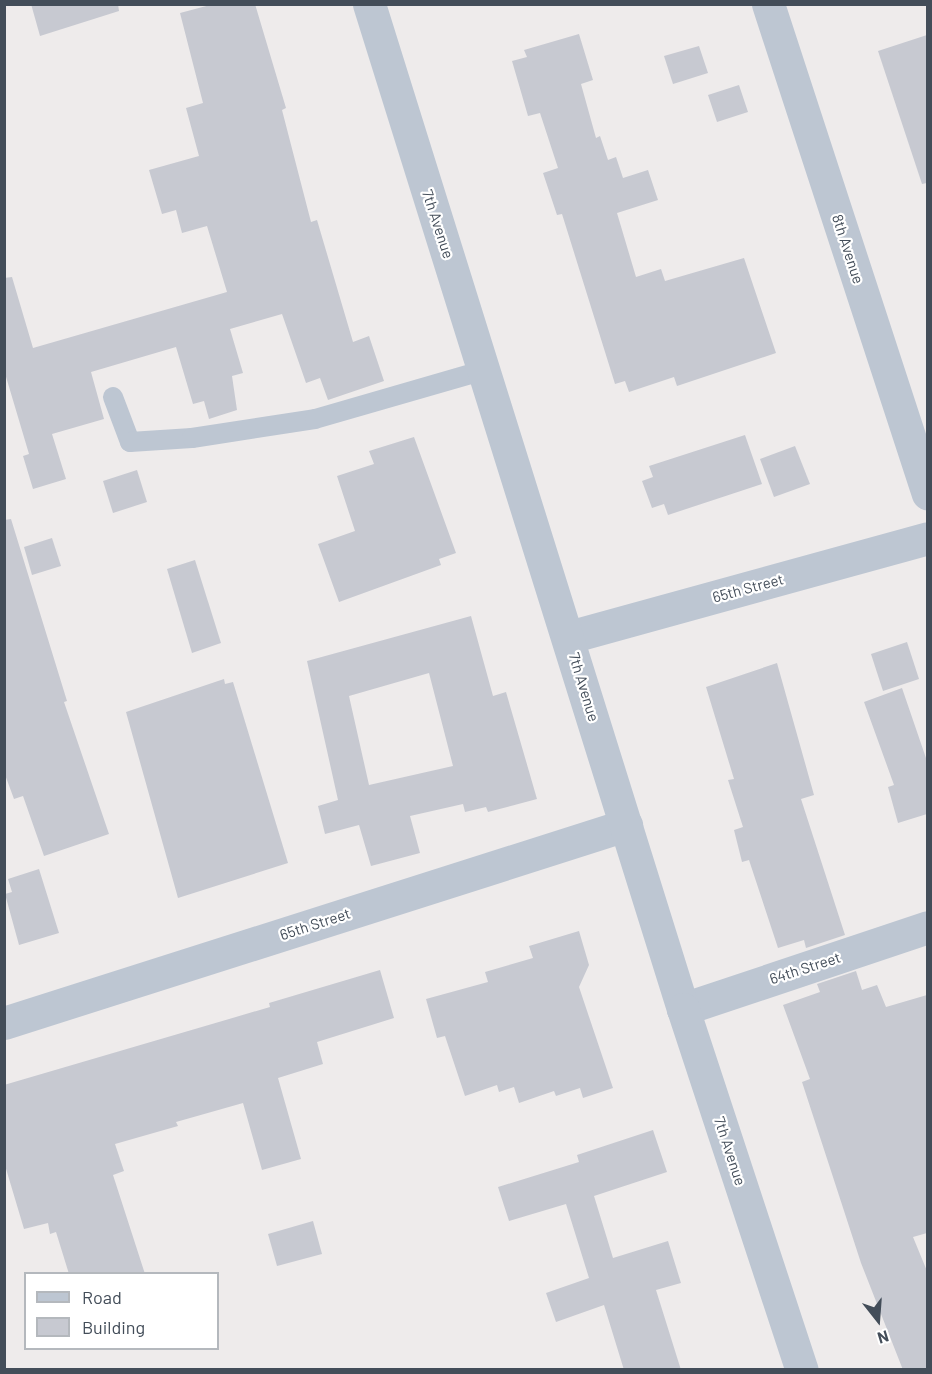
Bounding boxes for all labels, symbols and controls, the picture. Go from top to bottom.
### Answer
street label: 7th Avenue [418,187,458,261]
street label: 8th Avenue [828,212,868,286]
street label: 65th Street [710,570,786,606]
street label: 7th Avenue [565,650,603,724]
street label: 65th Street [278,904,352,944]
street label: 64th Street [767,948,843,988]
street label: 7th Avenue [710,1114,750,1188]
legend [24,1272,219,1350]
text: Road [82,1286,122,1308]
north arrow [848,1290,908,1350]
text: Building [82,1316,145,1338]
text: N [876,1327,891,1348]

